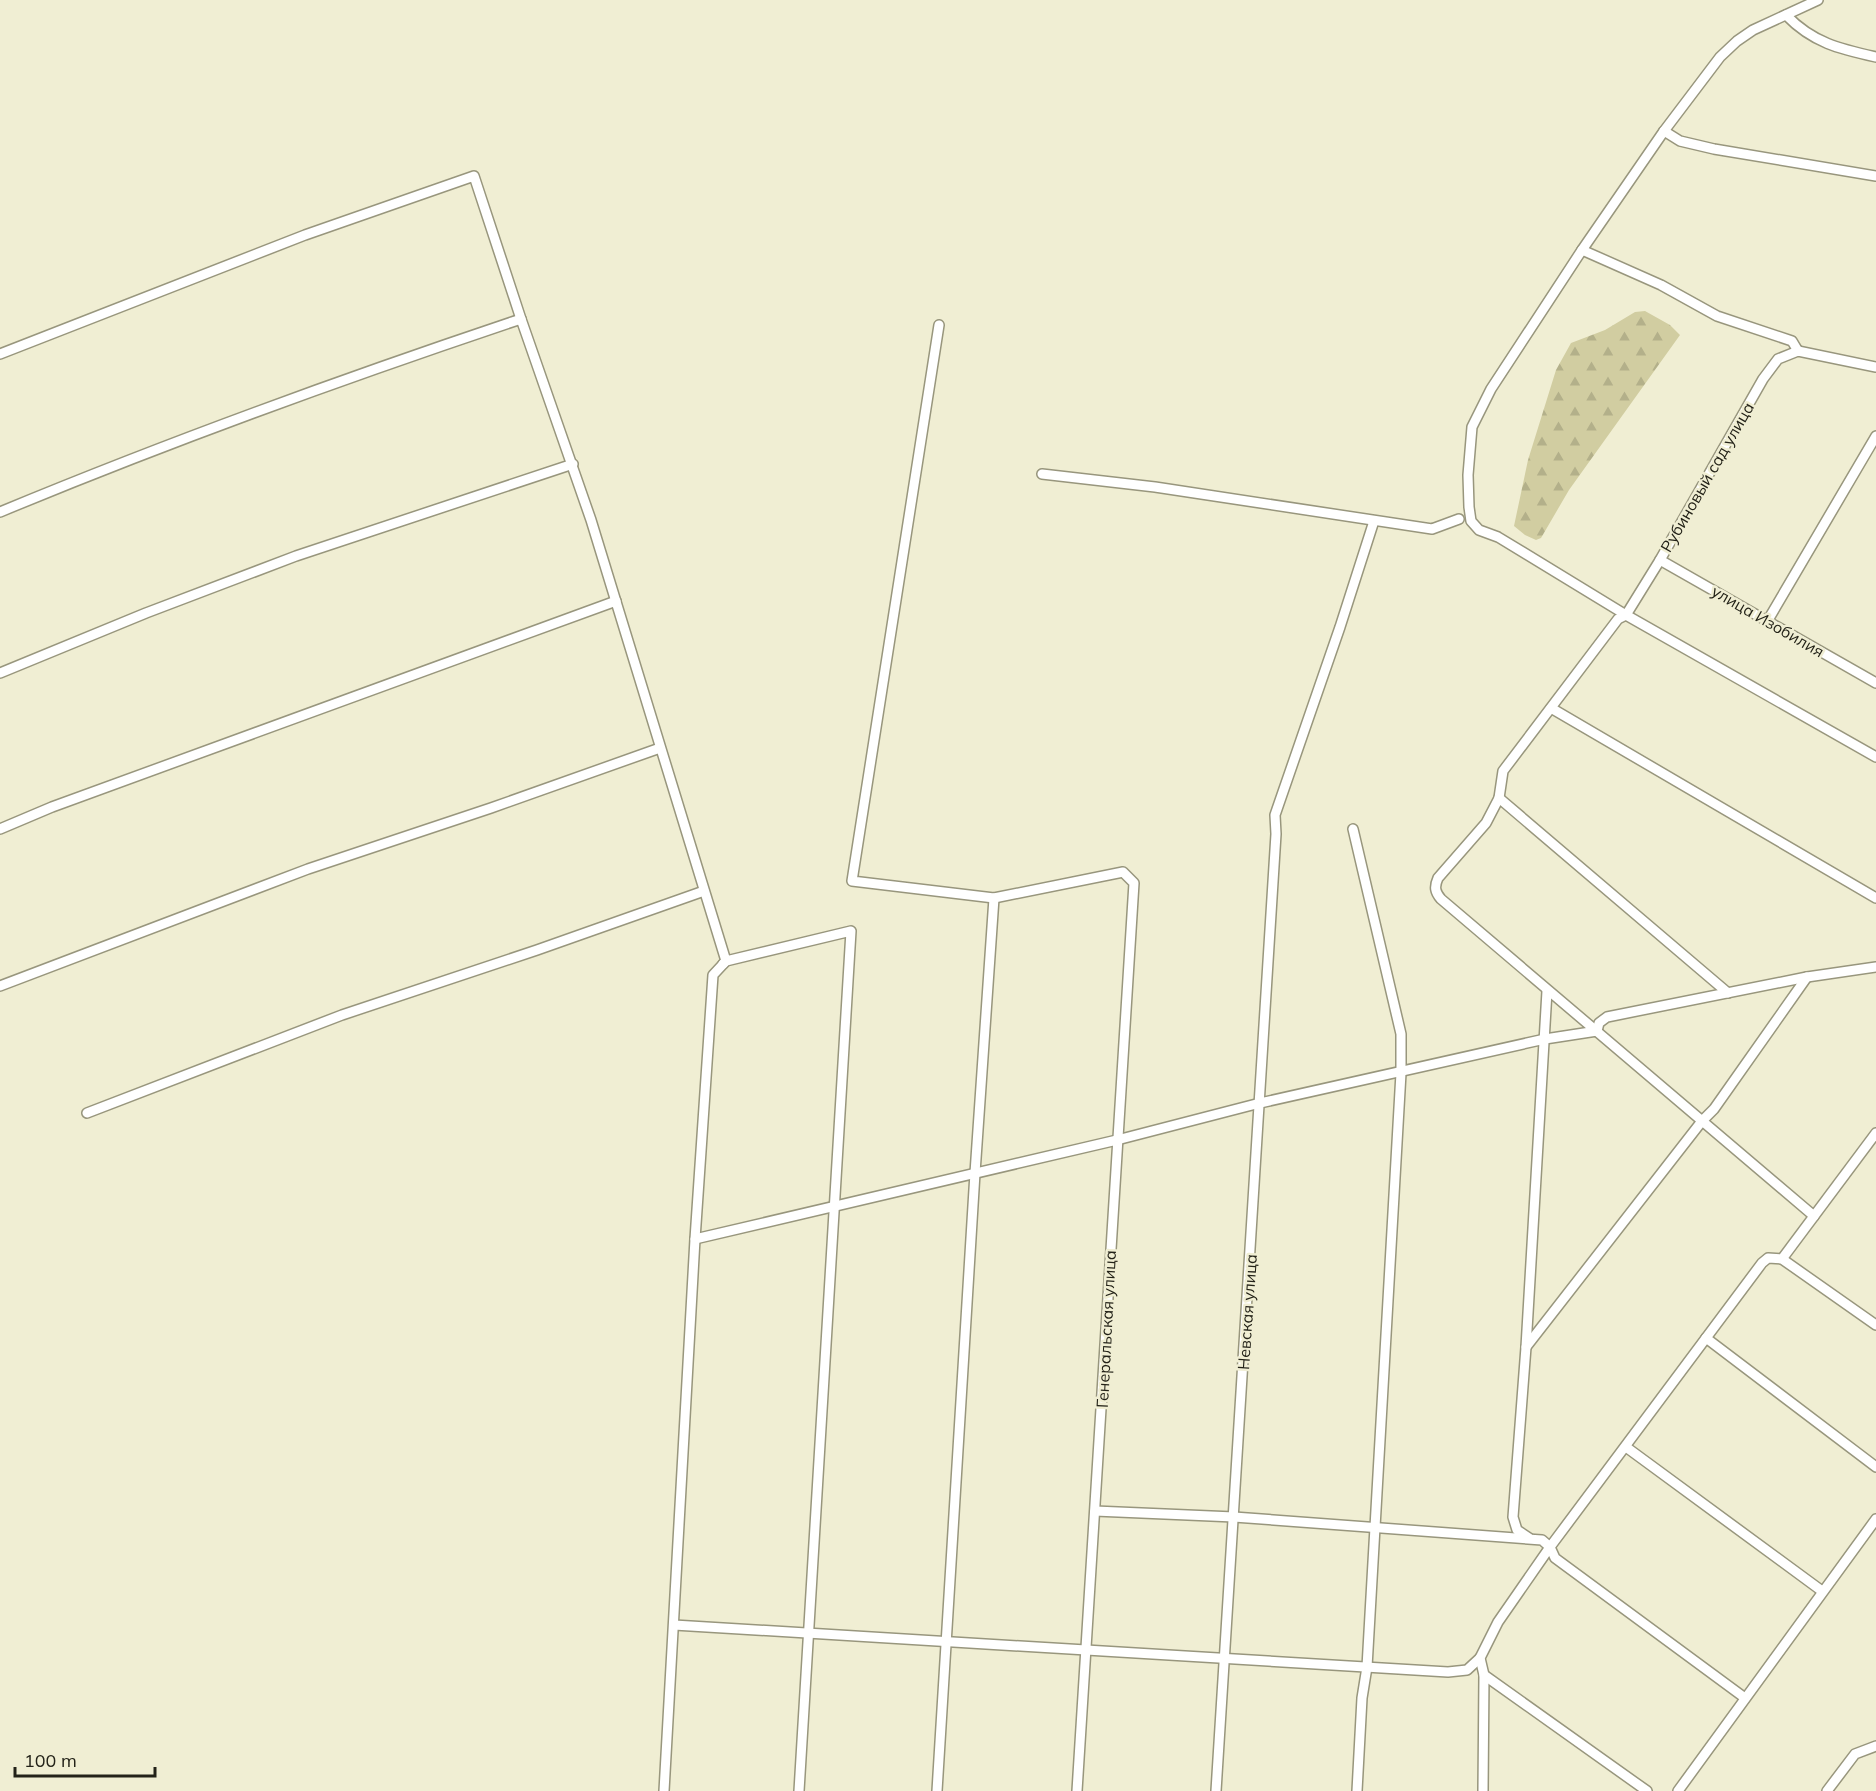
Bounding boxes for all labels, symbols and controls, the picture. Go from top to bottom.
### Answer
street label: Рубиновый сад улица [1656,399,1758,555]
street label: улица Изобилия [1708,581,1828,661]
street label: Генеральская улица [1092,1250,1120,1408]
street label: Невская улица [1233,1253,1261,1371]
scale bar [15,1740,154,1778]
text: 100 m [24,1749,77,1772]

